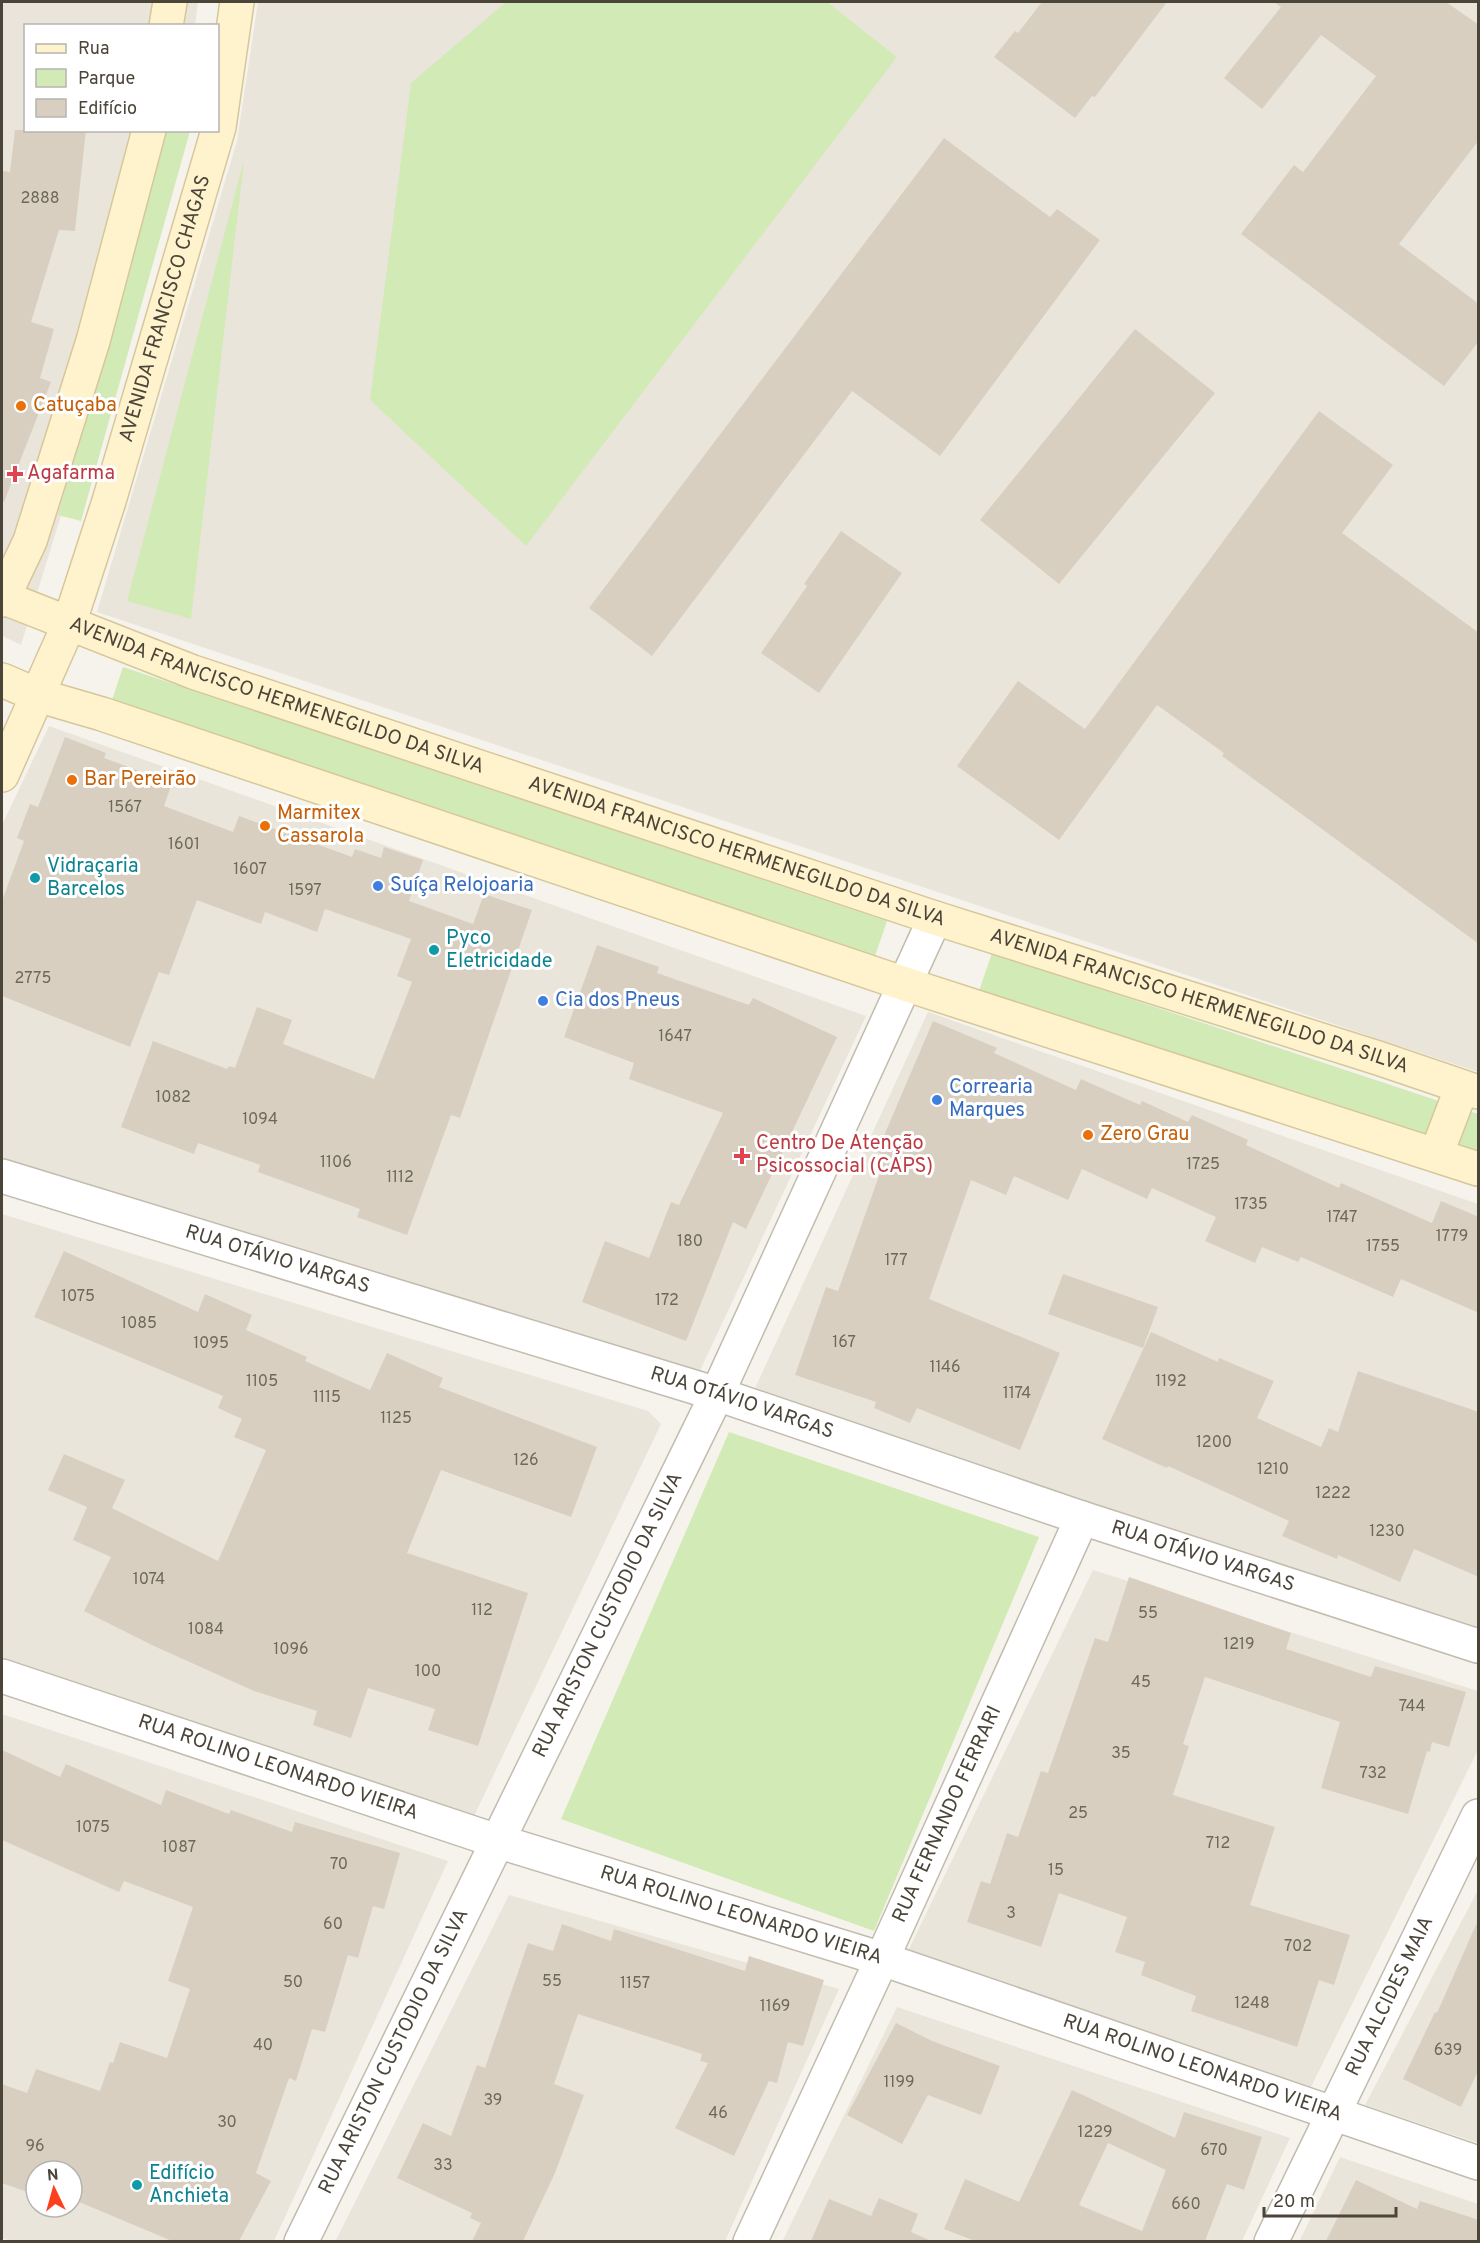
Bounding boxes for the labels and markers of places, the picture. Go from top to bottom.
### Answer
place label: Catuçaba [33,393,117,419]
marker: Catuçaba [14,399,28,413]
place label: Agafarma [27,461,115,487]
marker: Agafarma [8,467,22,481]
place label: Bar Pereirão [84,767,196,793]
marker: Bar Pereirão [65,773,79,787]
place label: Marmitex Cassarola [277,801,364,850]
marker: Marmitex Cassarola [258,819,272,833]
place label: Vidraçaria Barcelos [47,854,138,903]
marker: Vidraçaria Barcelos [28,871,42,885]
place label: Suíça Relojoaria [390,873,534,899]
marker: Suíça Relojoaria [371,879,385,893]
place label: Pyco Eletricidade [446,926,552,975]
marker: Pyco Eletricidade [427,943,441,957]
place label: Cia dos Pneus [555,988,680,1014]
marker: Cia dos Pneus [536,994,550,1008]
place label: Correaria Marques [949,1075,1033,1124]
marker: Correaria Marques [930,1093,944,1107]
place label: Zero Grau [1100,1122,1190,1148]
marker: Zero Grau [1081,1128,1095,1142]
place label: Centro De Atenção Psicossocial (CAPS) [756,1131,933,1180]
marker: Centro De Atenção Psicossocial (CAPS) [733,1147,751,1165]
place label: Edifício Anchieta [149,2161,229,2210]
marker: Edifício Anchieta [130,2178,144,2192]

